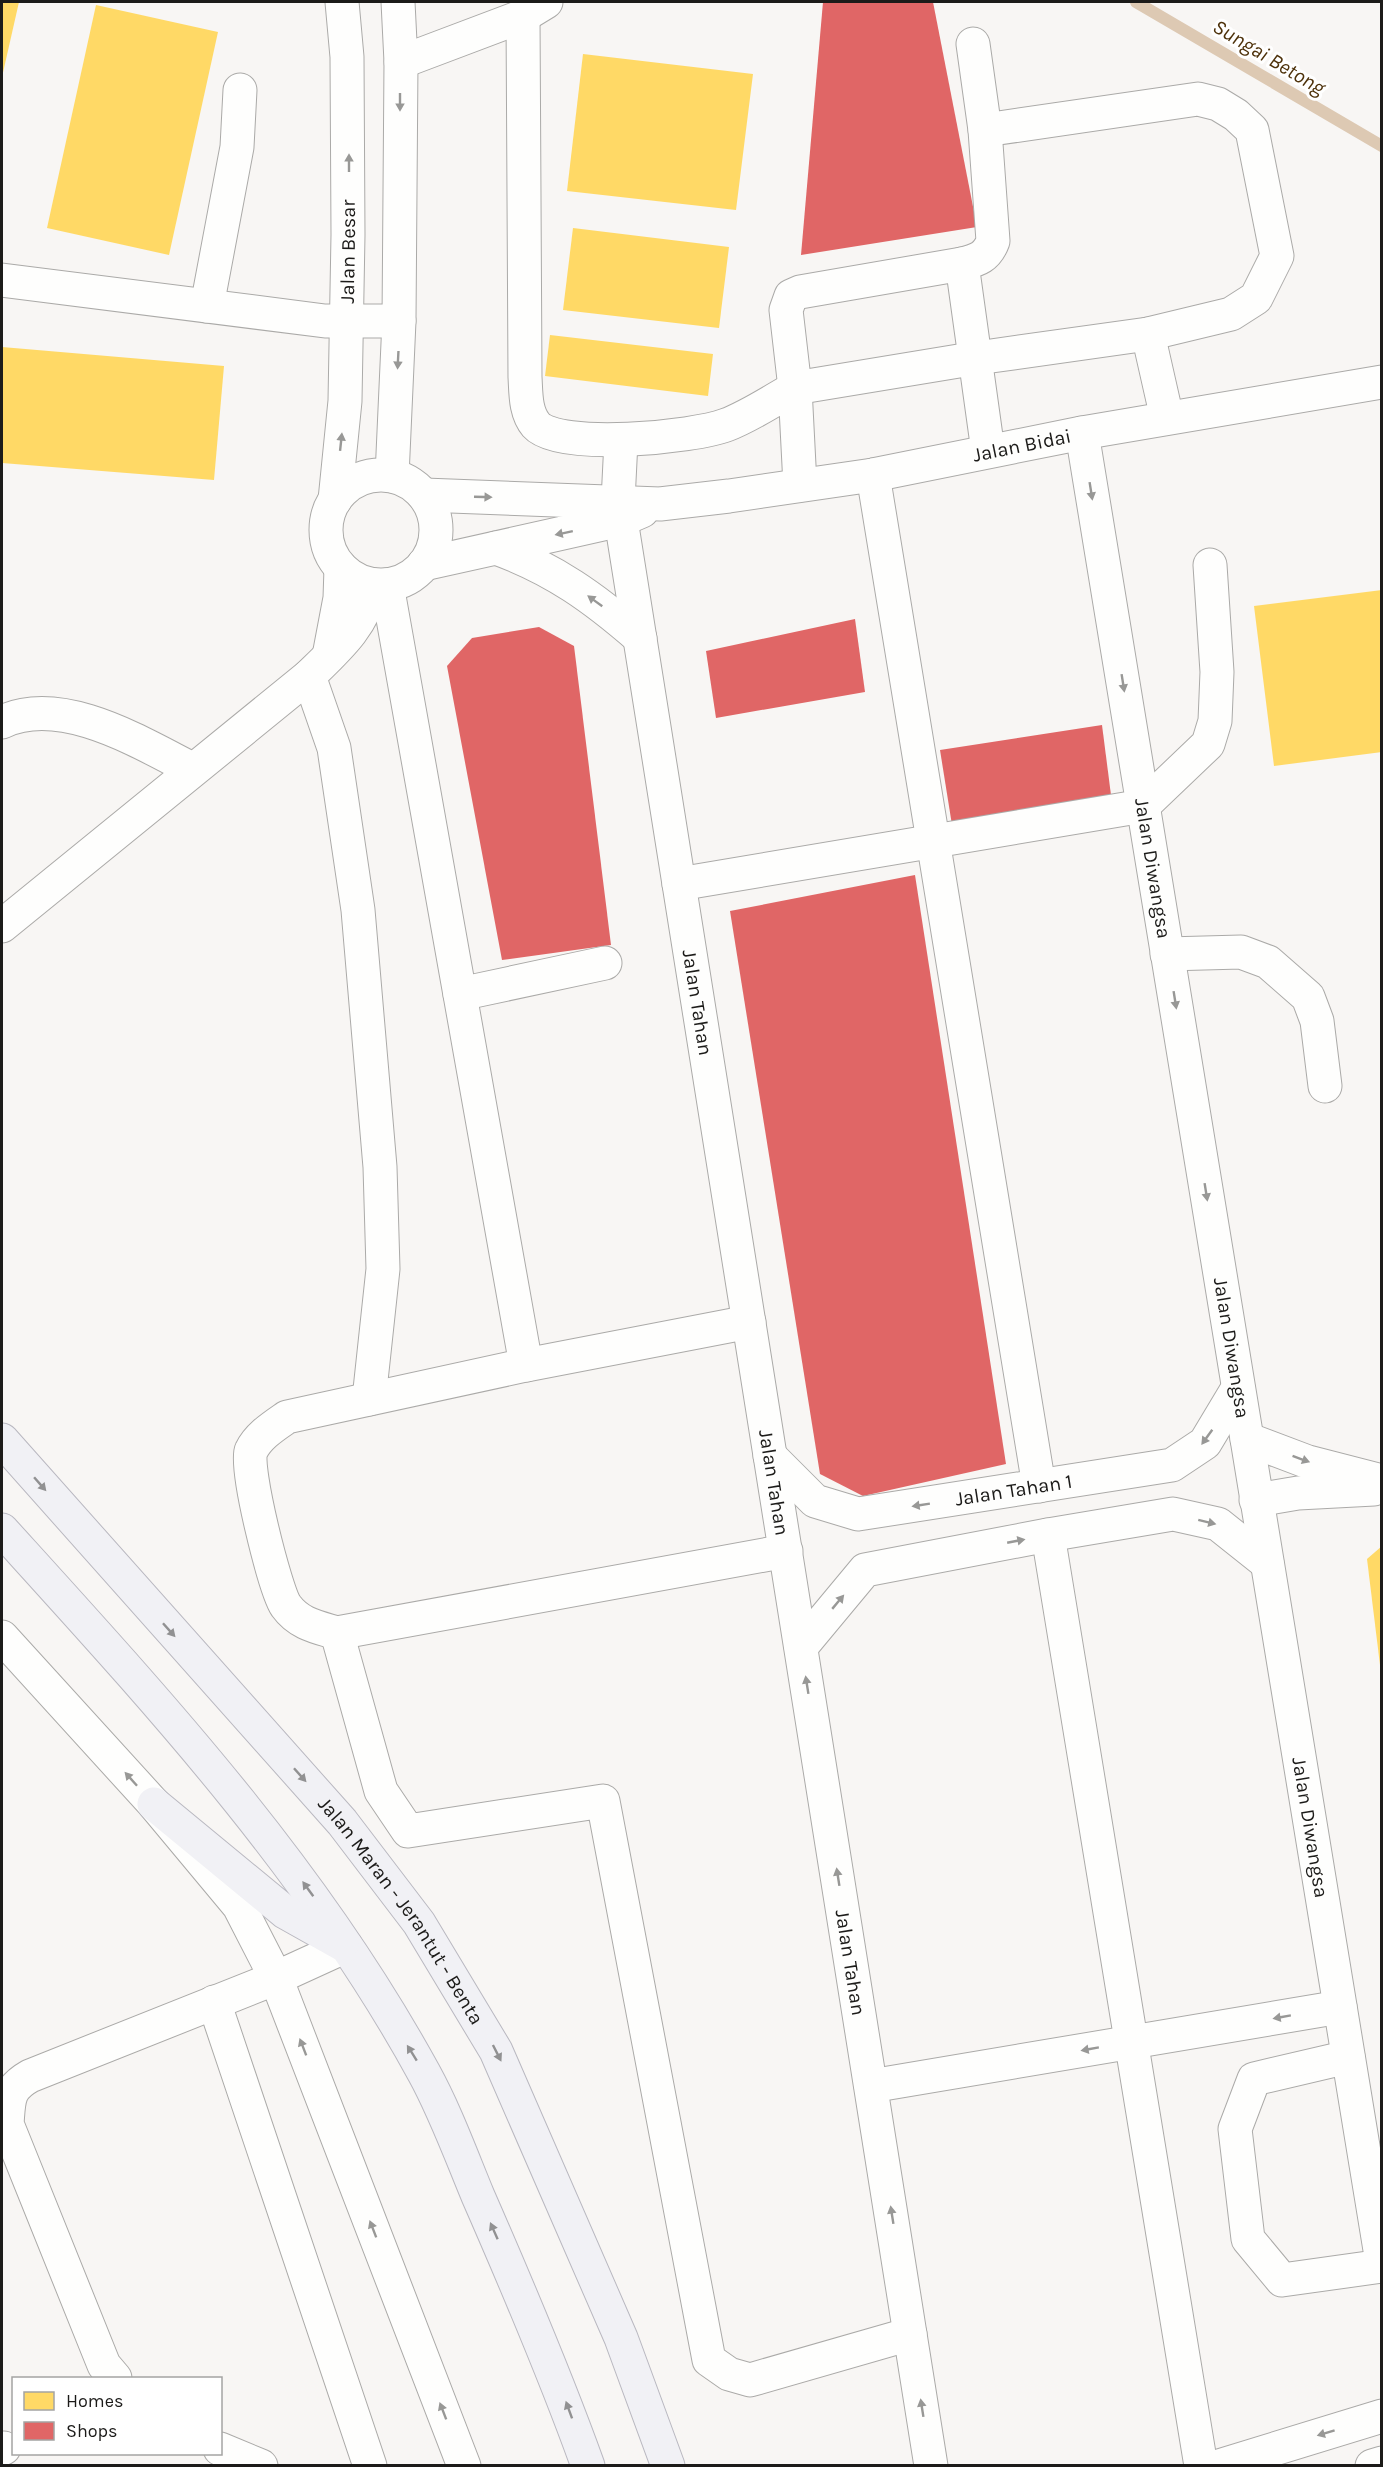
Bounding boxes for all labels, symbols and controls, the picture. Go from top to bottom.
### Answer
water label: Sungai Betong [1209,14,1331,101]
one-way arrow [395,92,405,111]
one-way arrow [344,154,354,173]
street label: Jalan Besar [336,199,360,304]
one-way arrow [393,350,402,369]
street label: Jalan Bidai [971,424,1073,467]
one-way arrow [336,432,346,451]
one-way arrow [1087,481,1096,500]
one-way arrow [473,492,492,502]
one-way arrow [554,529,573,538]
one-way arrow [588,595,603,607]
one-way arrow [1118,674,1127,693]
street label: Jalan Diwangsa [1130,796,1176,940]
street label: Jalan Tahan [678,948,717,1057]
one-way arrow [1171,991,1180,1010]
one-way arrow [1202,1183,1211,1202]
street label: Jalan Diwangsa [1209,1276,1254,1420]
street label: Jalan Tahan [754,1428,794,1537]
one-way arrow [1201,1429,1213,1445]
one-way arrow [1292,1455,1310,1465]
street label: Jalan Tahan 1 [953,1470,1074,1511]
one-way arrow [33,1476,46,1491]
one-way arrow [911,1500,930,1509]
one-way arrow [1198,1517,1217,1527]
one-way arrow [1006,1536,1025,1545]
one-way arrow [832,1594,845,1610]
one-way arrow [162,1622,175,1637]
one-way arrow [802,1675,811,1694]
street label: Jalan Diwangsa [1287,1755,1333,1899]
one-way arrow [293,1767,306,1782]
one-way arrow [125,1773,139,1787]
street label: Jalan Maran - Jerantut - Benta [313,1792,488,2029]
one-way arrow [833,1868,842,1887]
one-way arrow [303,1881,315,1896]
street label: Jalan Tahan [831,1908,870,2017]
one-way arrow [1272,2012,1291,2021]
one-way arrow [297,2038,307,2056]
one-way arrow [407,2045,418,2062]
one-way arrow [492,2045,501,2062]
one-way arrow [1080,2045,1099,2054]
one-way arrow [887,2206,896,2225]
one-way arrow [368,2220,377,2238]
one-way arrow [489,2222,498,2239]
legend [12,2377,222,2455]
text: Homes [66,2390,123,2412]
one-way arrow [918,2398,927,2417]
one-way arrow [563,2401,573,2419]
one-way arrow [438,2402,447,2420]
text: Shops [66,2420,118,2442]
one-way arrow [1317,2429,1335,2438]

